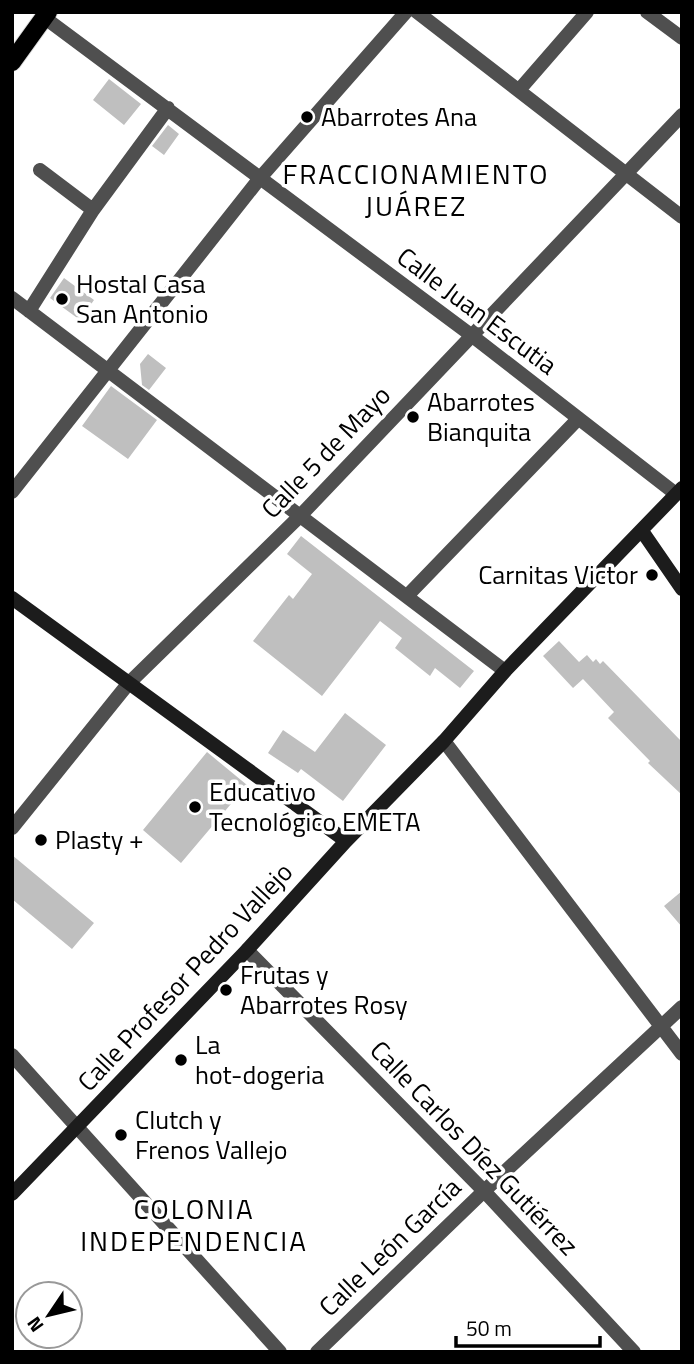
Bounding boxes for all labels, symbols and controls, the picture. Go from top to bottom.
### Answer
place label: Abarrotes Ana [321,97,477,136]
marker: Abarrotes Ana [299,109,315,125]
district label: FRACCIONAMIENTO JUÁREZ [283,152,549,227]
street label: Calle Juan Escutia [389,237,566,384]
place label: Hostal Casa San Antonio [76,264,208,333]
marker: Hostal Casa San Antonio [54,291,70,307]
street label: Calle 5 de Mayo [252,376,399,527]
place label: Abarrotes Bianquita [427,382,535,451]
marker: Abarrotes Bianquita [405,409,421,425]
place label: Carnitas Victor [478,555,638,594]
marker: Carnitas Victor [644,567,660,583]
place label: Educativo Tecnológico EMETA [209,772,420,841]
marker: Educativo Tecnológico EMETA [187,799,203,815]
place label: Plasty + [55,820,144,859]
marker: Plasty + [33,832,49,848]
street label: Calle Profesor Pedro Vallejo [68,854,301,1100]
place label: Frutas y Abarrotes Rosy [240,955,408,1024]
marker: Frutas y Abarrotes Rosy [218,982,234,998]
place label: La hot-dogeria [195,1025,324,1094]
street label: Calle Carlos Díez Gutiérrez [361,1031,588,1264]
marker: La hot-dogeria [173,1052,189,1068]
place label: Clutch y Frenos Vallejo [135,1100,288,1169]
marker: Clutch y Frenos Vallejo [113,1127,129,1143]
street label: Calle León García [310,1168,470,1325]
district label: COLONIA INDEPENDENCIA [80,1187,308,1262]
north arrow [14,1280,84,1350]
scale bar [456,1304,600,1348]
text: N [19,1311,50,1339]
text: 50 m [466,1312,512,1344]

